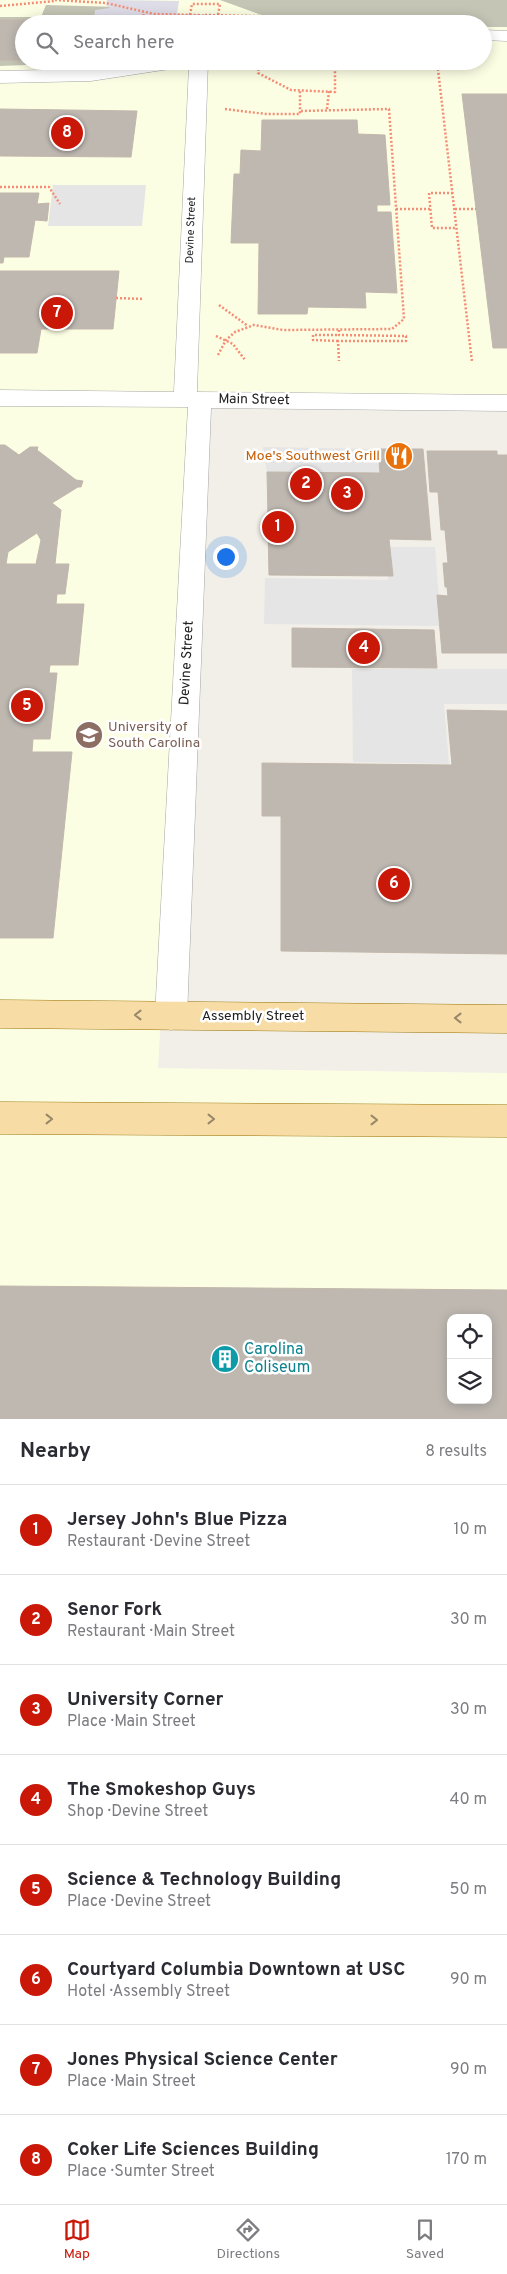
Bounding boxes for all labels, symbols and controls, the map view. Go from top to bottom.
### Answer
search box [15,15,492,70]
icon: search [33,29,61,57]
text: Search here [73,31,175,55]
pin: 8 [51,114,83,152]
street label: Devine Street [183,196,199,264]
pin: 7 [41,294,73,332]
street label: Main Street [218,391,290,409]
restaurant icon: Moe's Southwest Grill [384,441,414,471]
place label: Moe's Southwest Grill [246,448,380,465]
pin: 2 [290,465,322,503]
pin: 3 [331,475,363,513]
pin: 1 [262,508,294,546]
your location [213,544,239,570]
street label: Devine Street [176,620,198,706]
pin: 4 [348,629,380,667]
pin: 5 [11,687,43,725]
place label: University of South Carolina [108,719,200,752]
school or university icon: University of South Carolina [74,720,104,750]
pin: 6 [378,865,410,903]
street label: Assembly Street [202,1008,304,1025]
one-way arrow [134,1010,142,1020]
one-way arrow [454,1013,462,1023]
one-way arrow [45,1114,53,1124]
one-way arrow [208,1114,215,1124]
one-way arrow [370,1115,378,1125]
map controls [447,1314,492,1404]
button: locate [447,1314,492,1359]
place label: Carolina Coliseum [244,1340,310,1378]
building icon: Carolina Coliseum [210,1344,240,1374]
button: layers [447,1359,492,1404]
text: Nearby [20,1438,91,1465]
text: 8 results [425,1442,487,1462]
text: Jersey John's Blue Pizza [67,1508,287,1532]
text: 1 [33,1520,39,1540]
text: 10 m [453,1520,487,1540]
text: Restaurant · Devine Street [67,1532,250,1552]
text: Senor Fork [67,1598,162,1622]
text: 2 [31,1610,41,1630]
text: 30 m [450,1610,487,1630]
text: Restaurant · Main Street [67,1622,235,1642]
text: University Corner [67,1688,224,1712]
text: 3 [31,1700,41,1720]
text: 30 m [450,1700,487,1720]
text: Place · Main Street [67,1712,196,1732]
text: The Smokeshop Guys [67,1778,256,1802]
text: 4 [31,1790,41,1810]
text: 40 m [449,1790,487,1810]
text: Shop · Devine Street [67,1802,208,1822]
text: Science & Technology Building [67,1868,341,1892]
text: 5 [31,1880,41,1900]
text: 50 m [450,1880,487,1900]
text: Place · Devine Street [67,1892,211,1912]
text: Courtyard Columbia Downtown at USC [67,1958,405,1982]
text: 6 [31,1970,41,1990]
text: 90 m [450,1970,487,1990]
text: Hotel · Assembly Street [67,1982,230,2002]
text: Jones Physical Science Center [67,2048,338,2072]
text: 7 [32,2060,40,2080]
text: 90 m [450,2060,487,2080]
text: Place · Main Street [67,2072,196,2092]
text: Coker Life Sciences Building [67,2138,319,2162]
text: 8 [31,2150,41,2170]
text: 170 m [446,2150,487,2170]
text: Place · Sumter Street [67,2162,215,2182]
tab: Map [63,2216,91,2263]
tab: Directions [216,2216,280,2263]
tab: Saved [406,2216,444,2263]

